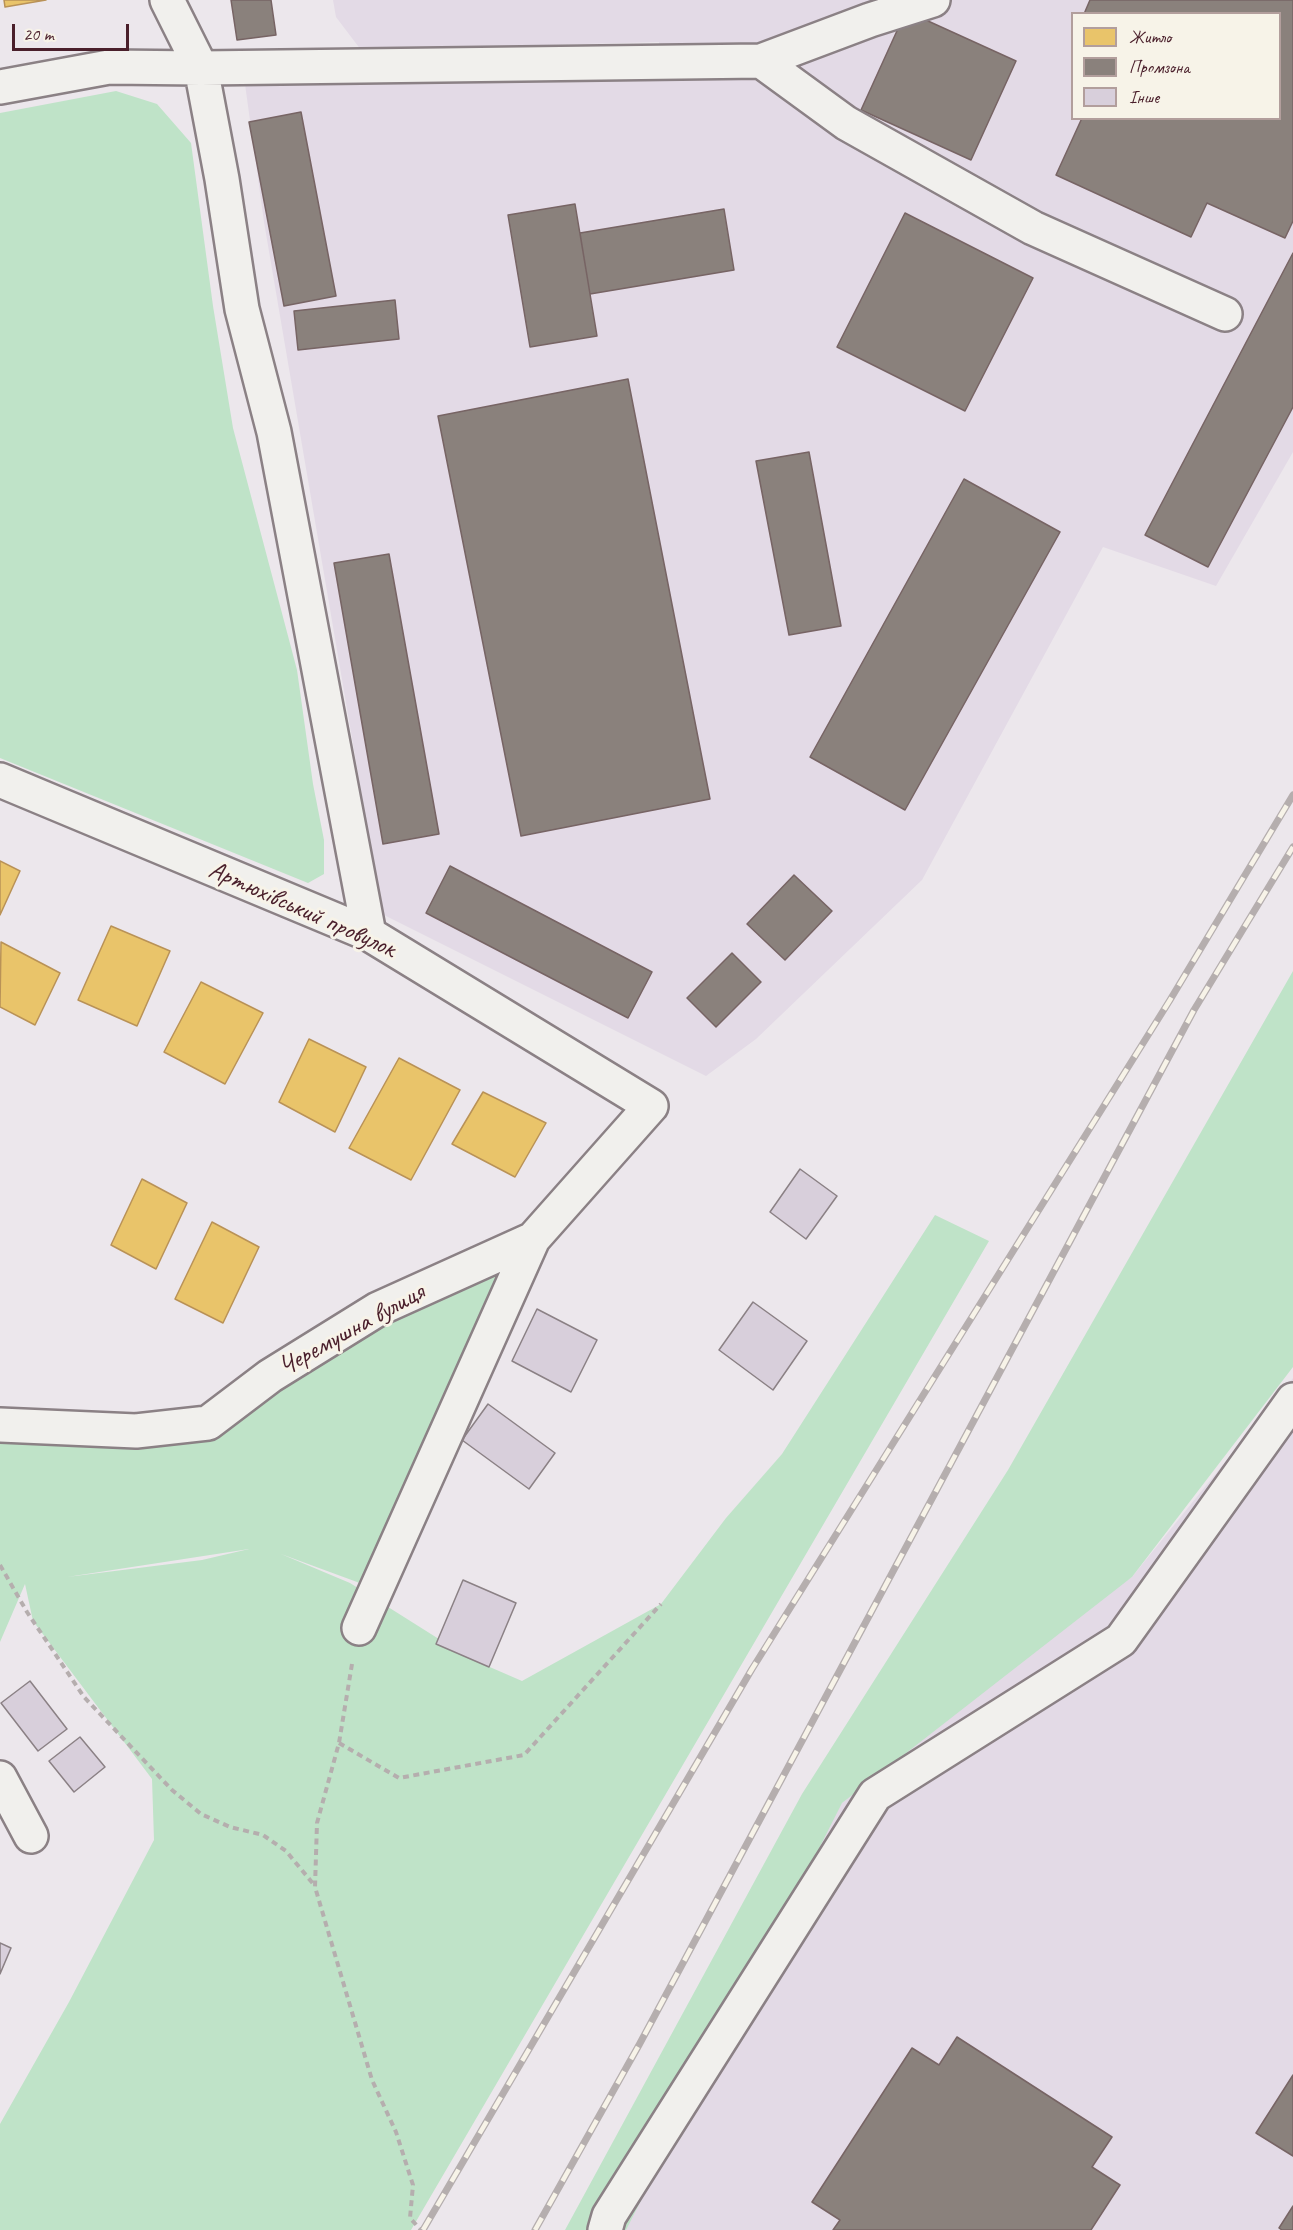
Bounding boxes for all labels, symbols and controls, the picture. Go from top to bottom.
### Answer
scale bar [15,12,132,50]
legend [1071,12,1281,120]
text: 20 m [23,23,54,45]
text: Житло [1129,26,1171,48]
text: Промзона [1129,56,1190,78]
text: Інше [1129,86,1159,108]
street label: Артюхівський провулок [204,855,400,965]
street label: Черемушна вулиця [274,1277,430,1383]

